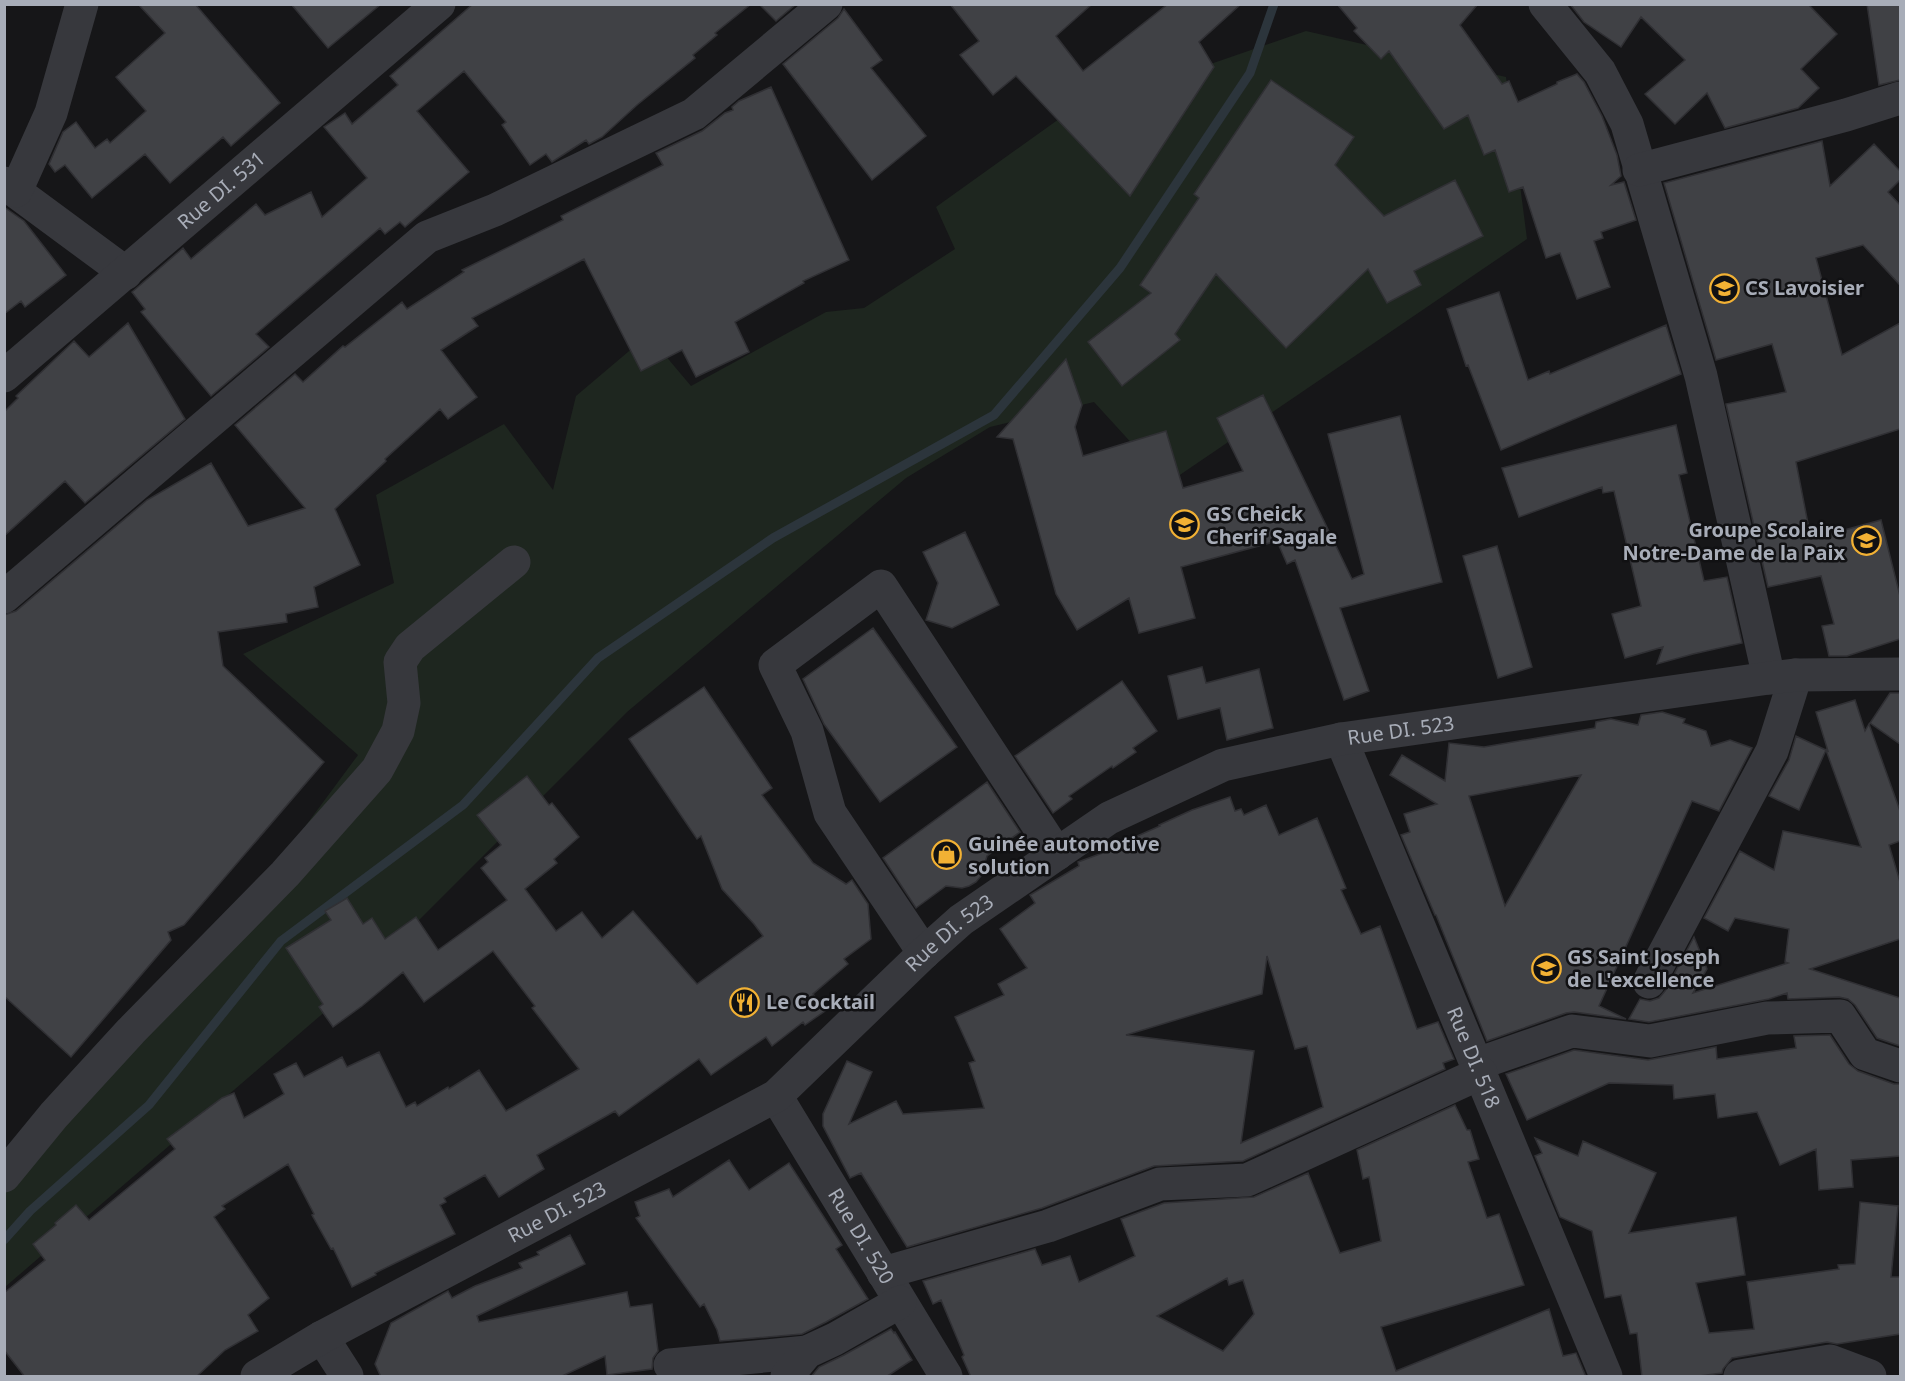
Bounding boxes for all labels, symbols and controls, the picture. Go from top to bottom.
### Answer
street label: Rue DI. 531 [171,145,271,235]
school or university icon: CS Lavoisier [1708,272,1740,304]
place label: CS Lavoisier [1745,274,1864,301]
place label: GS Cheick Cherif Sagale [1206,500,1337,550]
school or university icon: GS Cheick Cherif Sagale [1169,509,1201,541]
place label: Groupe Scolaire Notre-Dame de la Paix [1623,516,1845,566]
school or university icon: Groupe Scolaire Notre-Dame de la Paix [1850,525,1882,557]
street label: Rue DI. 523 [1346,709,1456,751]
place label: Guinée automotive solution [968,830,1160,880]
shop icon: Guinée automotive solution [931,839,963,871]
street label: Rue DI. 523 [899,888,999,977]
place label: GS Saint Joseph de L'excellence [1567,943,1720,993]
school or university icon: GS Saint Joseph de L'excellence [1530,952,1562,984]
restaurant icon: Le Cocktail [729,986,761,1018]
place label: Le Cocktail [766,988,875,1015]
street label: Rue DI. 518 [1441,1002,1507,1112]
street label: Rue DI. 523 [503,1175,611,1249]
street label: Rue DI. 520 [822,1183,901,1289]

